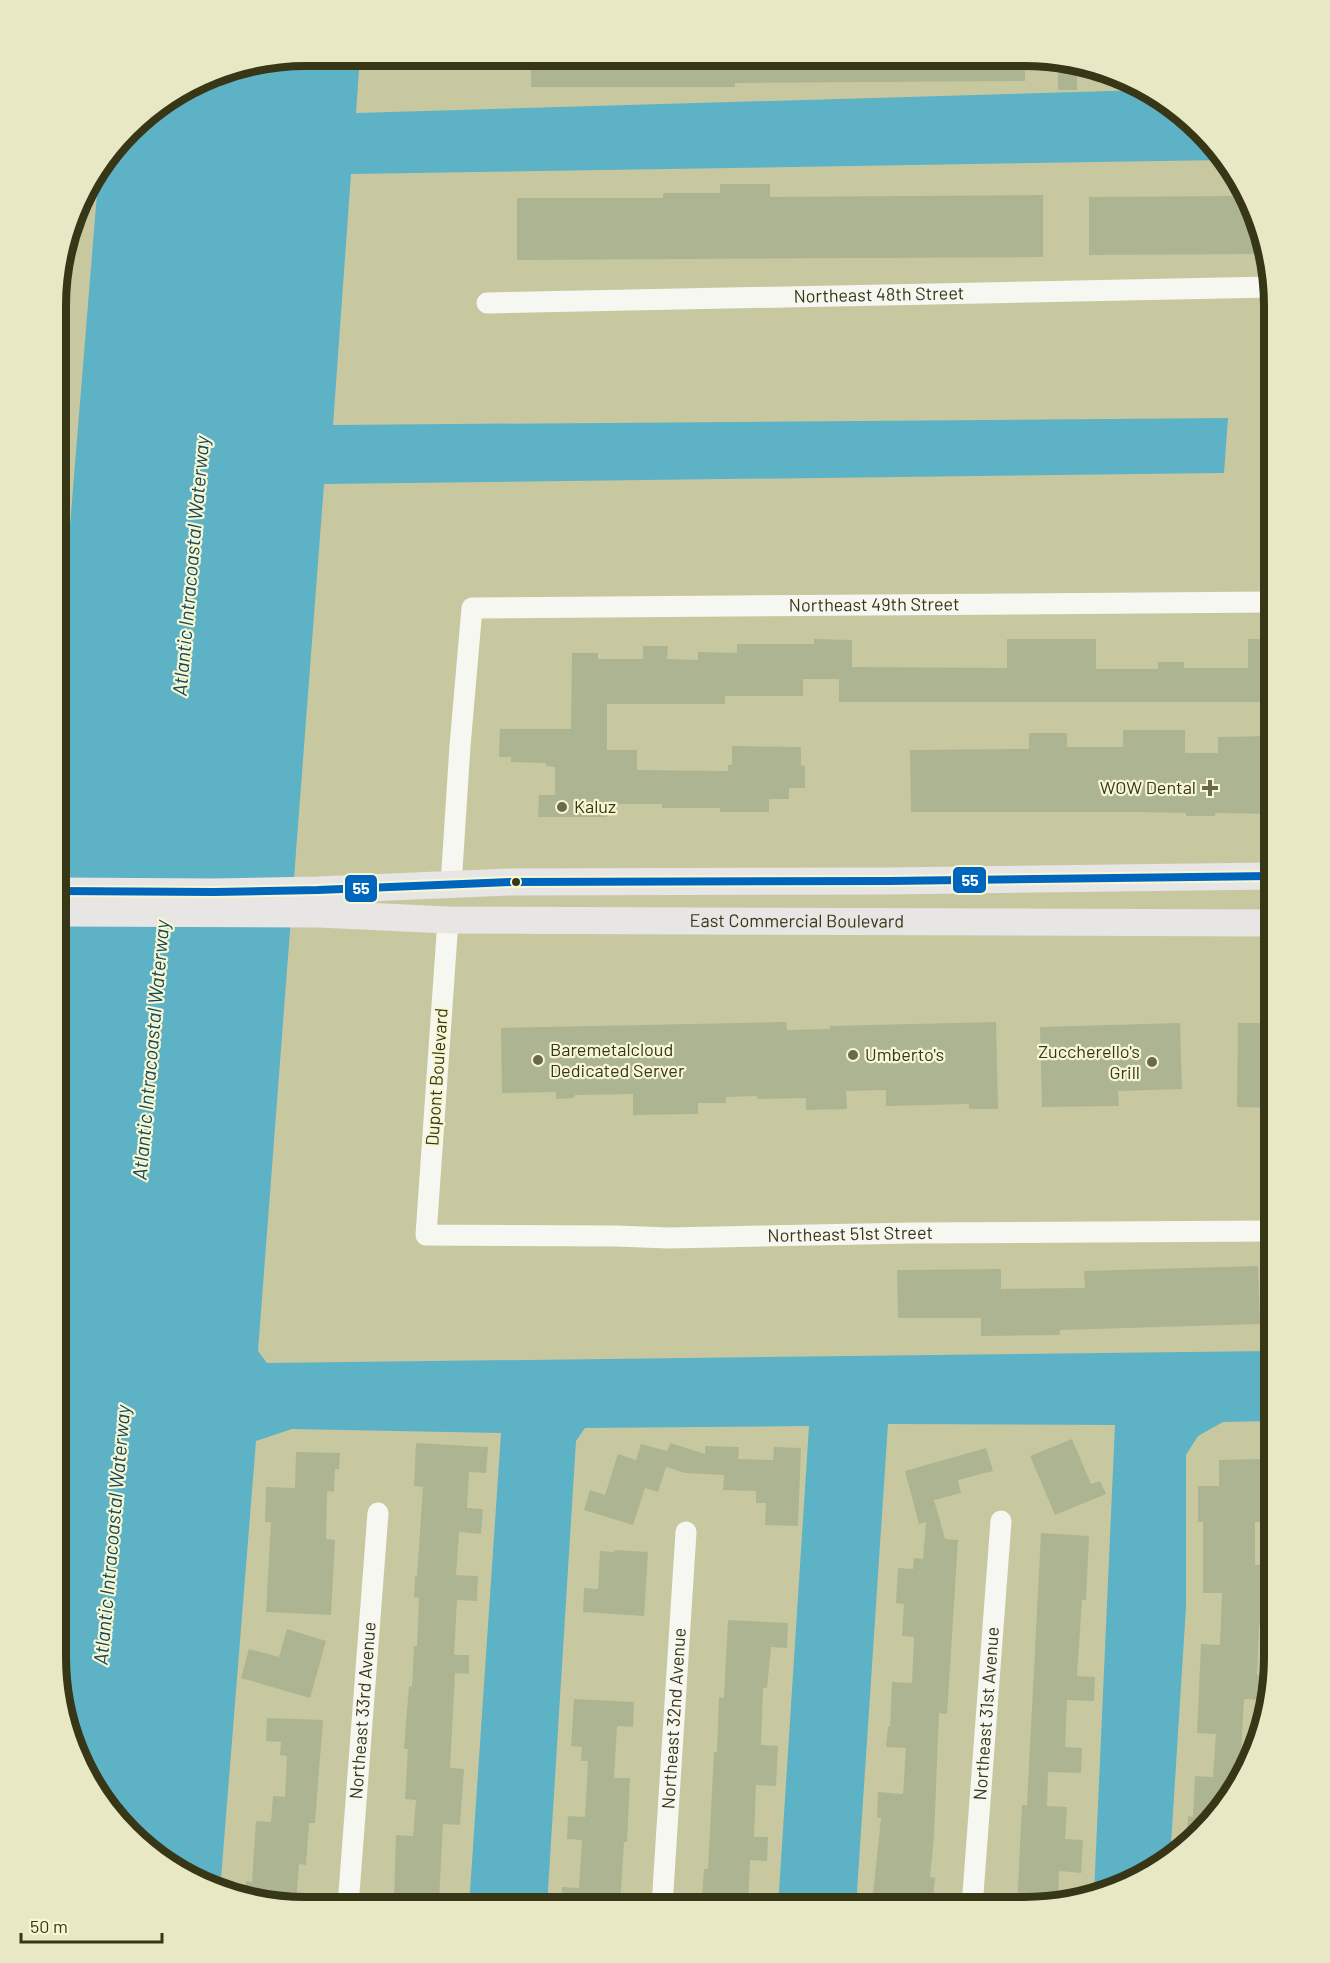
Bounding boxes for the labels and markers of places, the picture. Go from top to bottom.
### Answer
place label: WOW Dental [1100,776,1196,798]
marker: WOW Dental [1201,779,1219,797]
place label: Kaluz [574,795,616,817]
marker: Kaluz [555,800,569,814]
unlabelled marker [510,876,522,888]
place label: Baremetalcloud Dedicated Server [550,1038,685,1081]
place label: Zuccherello's Grill [1038,1040,1140,1083]
place label: Umberto's [865,1043,944,1065]
marker: Umberto's [846,1048,860,1062]
marker: Baremetalcloud Dedicated Server [531,1053,545,1067]
marker: Zuccherello's Grill [1145,1055,1159,1069]

